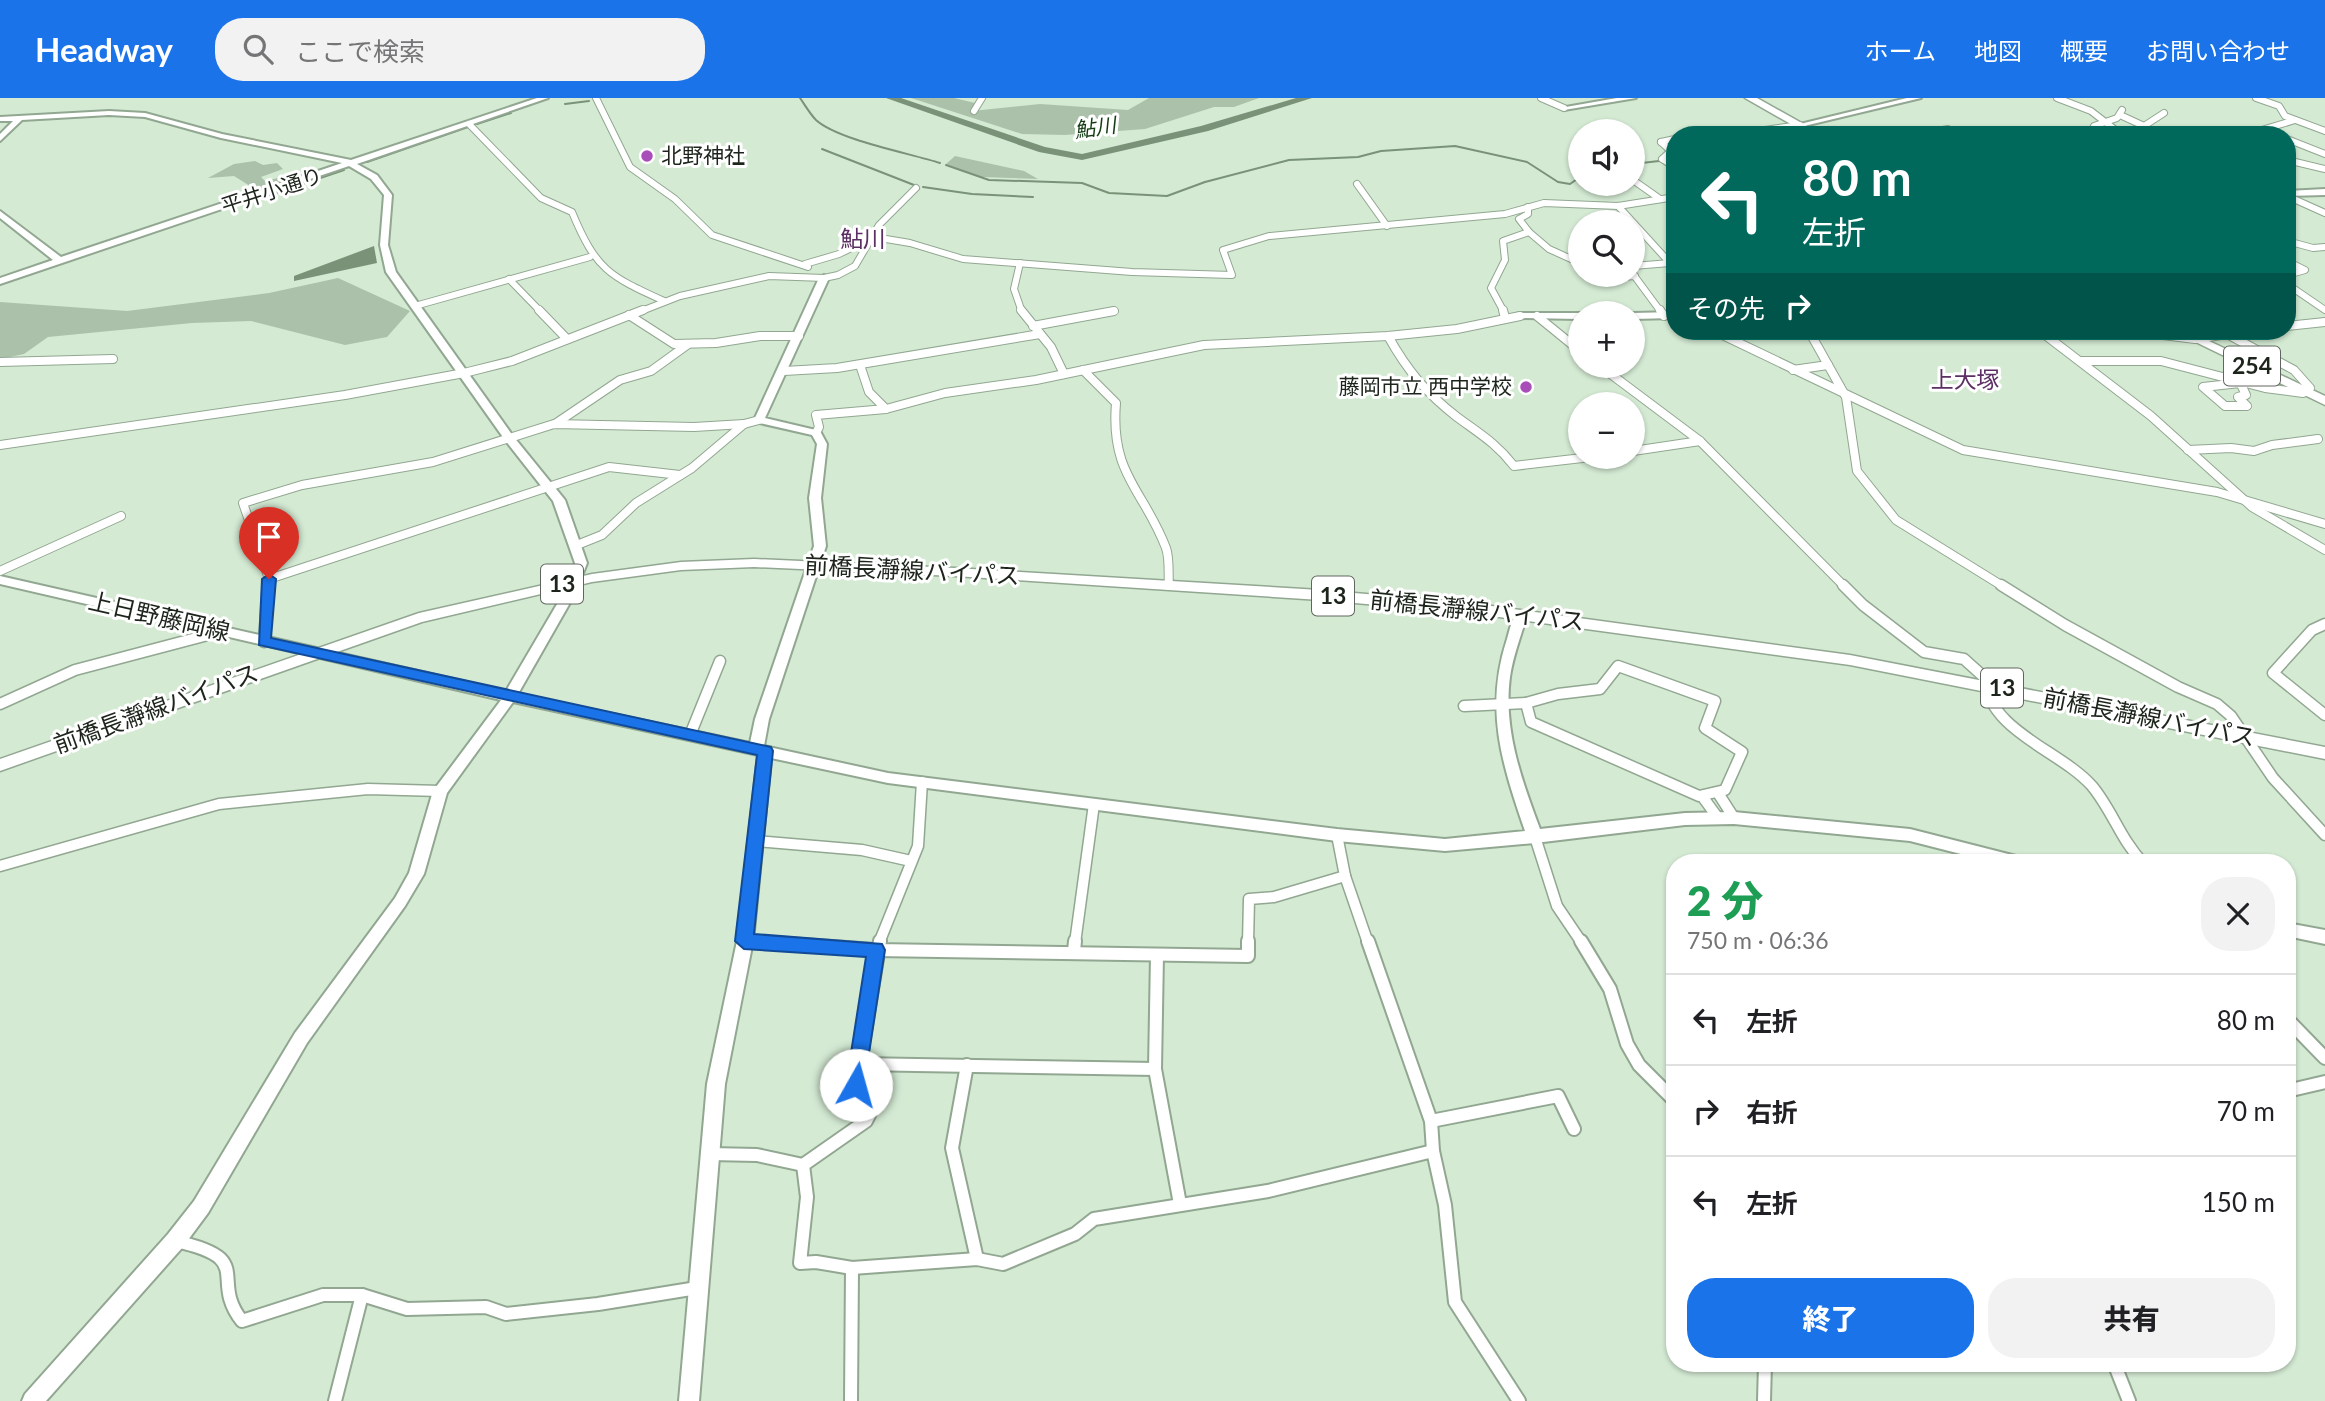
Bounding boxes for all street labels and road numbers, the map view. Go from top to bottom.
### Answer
street label: 平井小通り [218,161,325,218]
road number: 254 [2224,346,2280,386]
street label: 前橋長瀞線バイパス [804,549,1020,590]
road number: 13 [541,564,583,604]
road number: 13 [1312,576,1354,616]
street label: 前橋長瀞線バイパス [1368,584,1586,635]
street label: 上日野藤岡線 [86,585,233,646]
street label: 前橋長瀞線バイパス [49,657,262,758]
road number: 13 [1981,668,2023,708]
street label: 前橋長瀞線バイパス [2041,682,2258,751]

